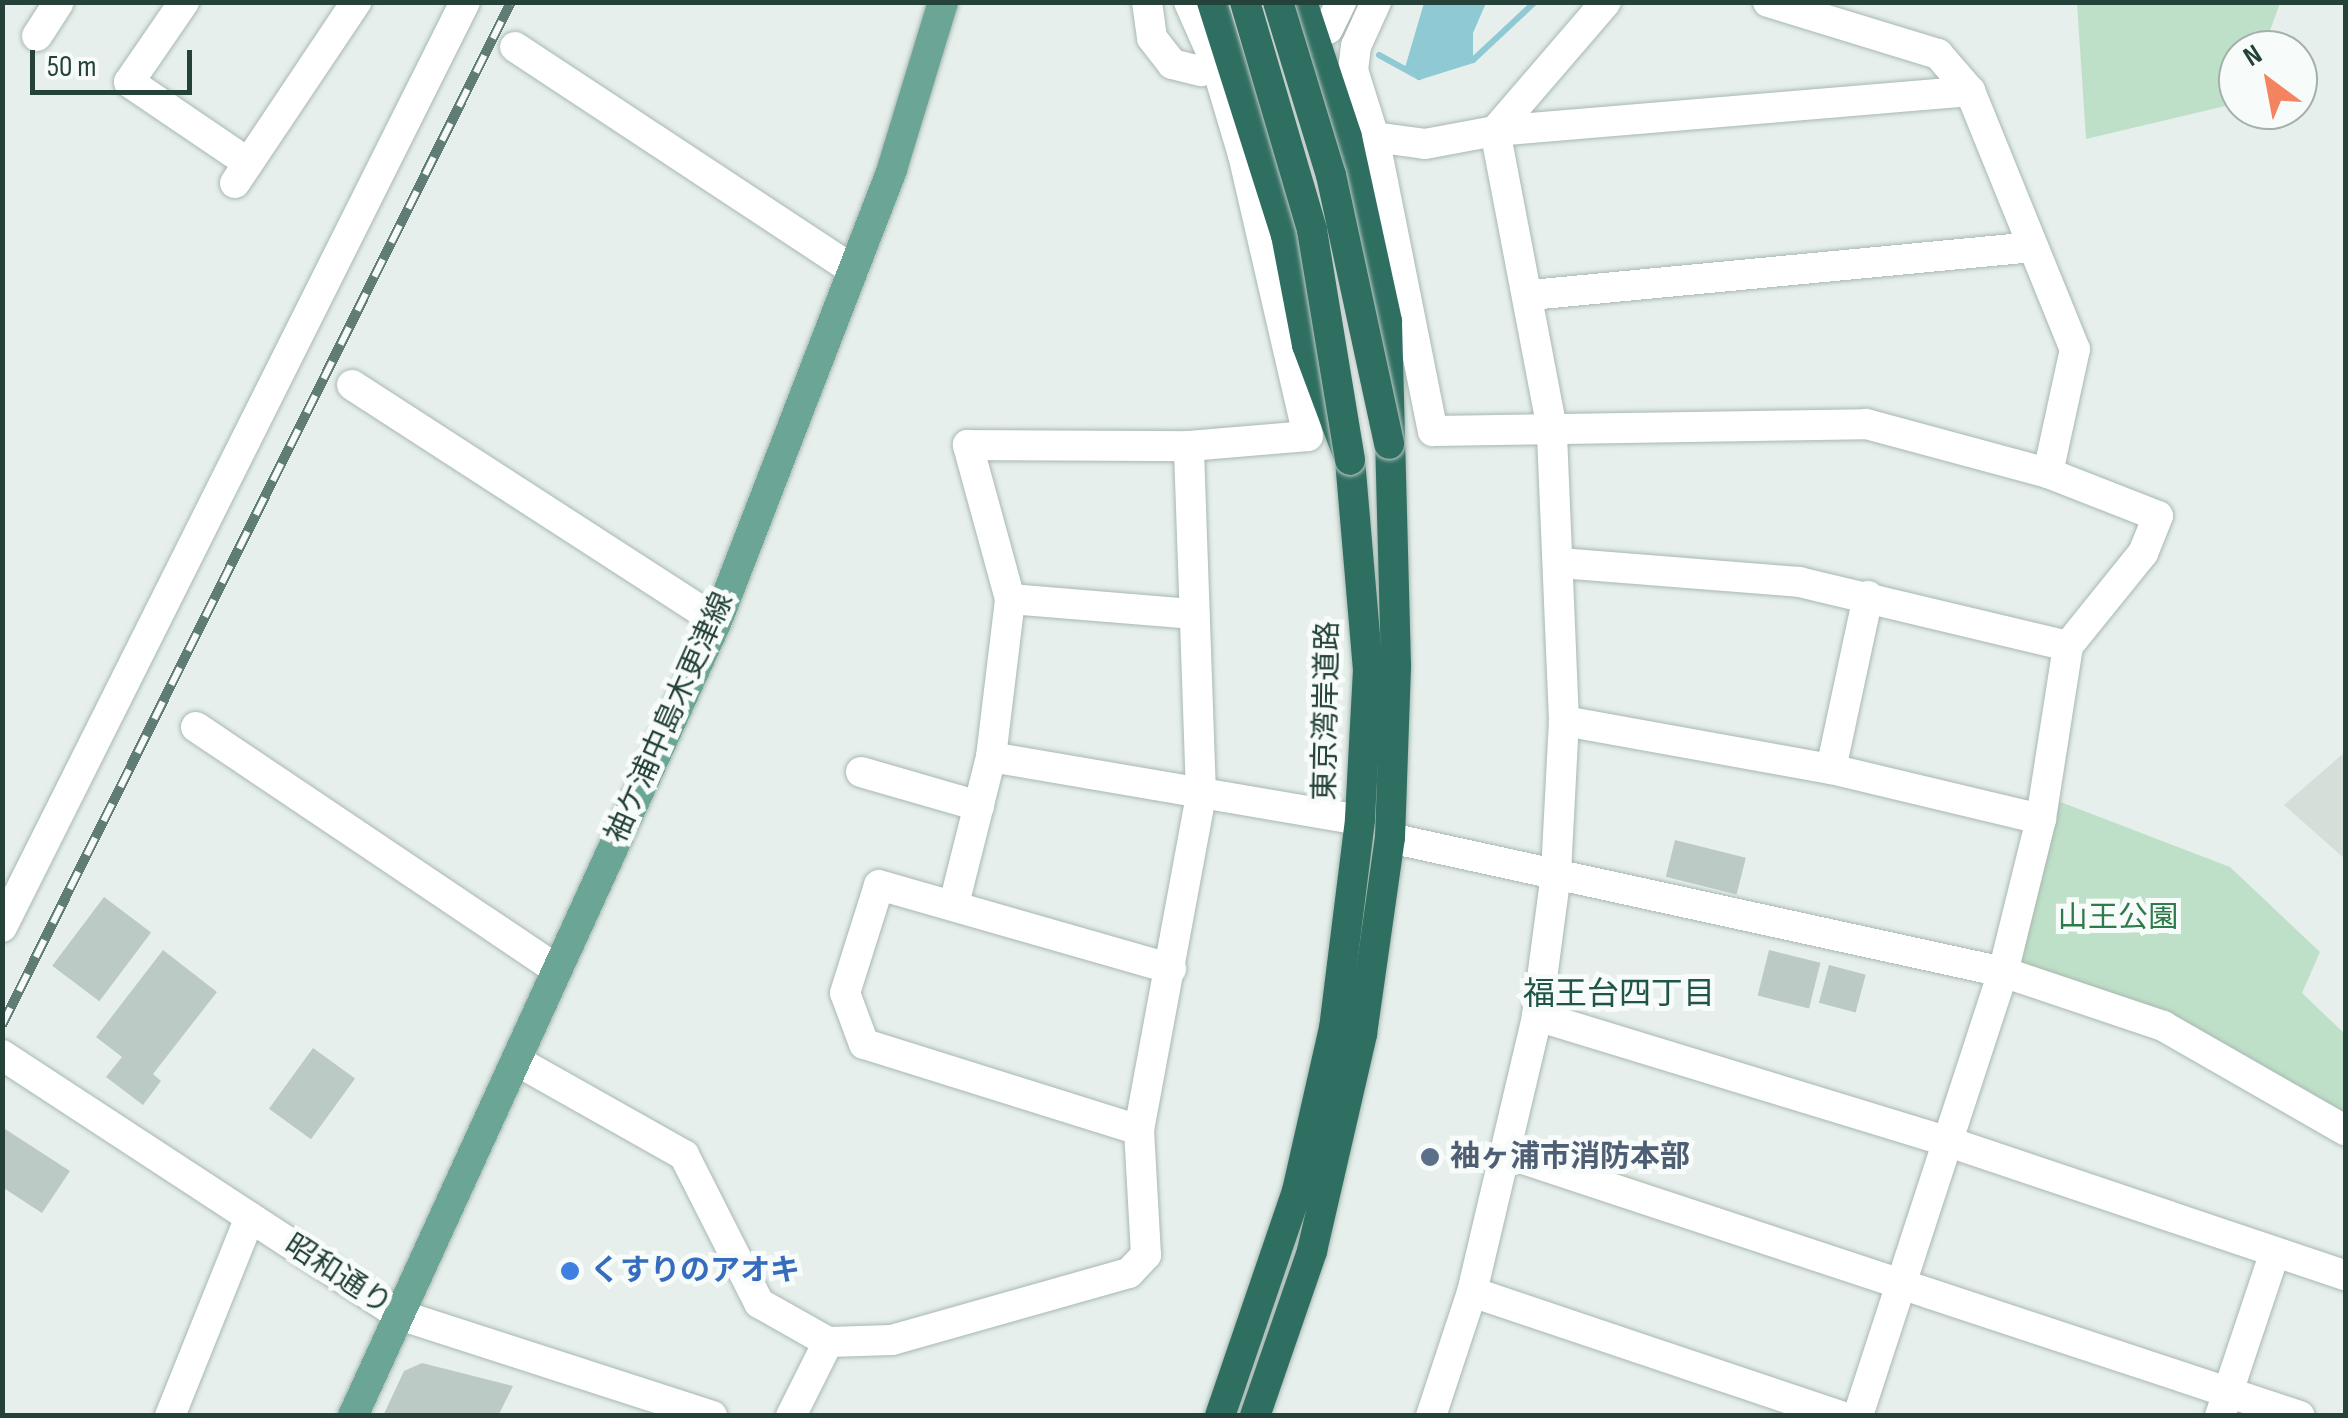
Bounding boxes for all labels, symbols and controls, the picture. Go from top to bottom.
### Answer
scale bar [35,30,198,92]
north arrow [2218,30,2318,130]
text: N [2238,38,2268,74]
text: 50 m [47,49,96,85]
street label: 袖ケ浦中島木更津線 [599,587,741,849]
street label: 東京湾岸道路 [1307,621,1347,801]
park label: 山王公園 [2058,900,2178,936]
district label: 福王台四丁目 [1523,976,1715,1014]
place label: 袖ヶ浦市消防本部 [1450,1139,1690,1175]
marker: 袖ヶ浦市消防本部 [1419,1146,1441,1168]
street label: 昭和通り [278,1227,398,1323]
place label: くすりのアオキ [590,1253,800,1289]
marker: くすりのアオキ [559,1260,581,1282]

